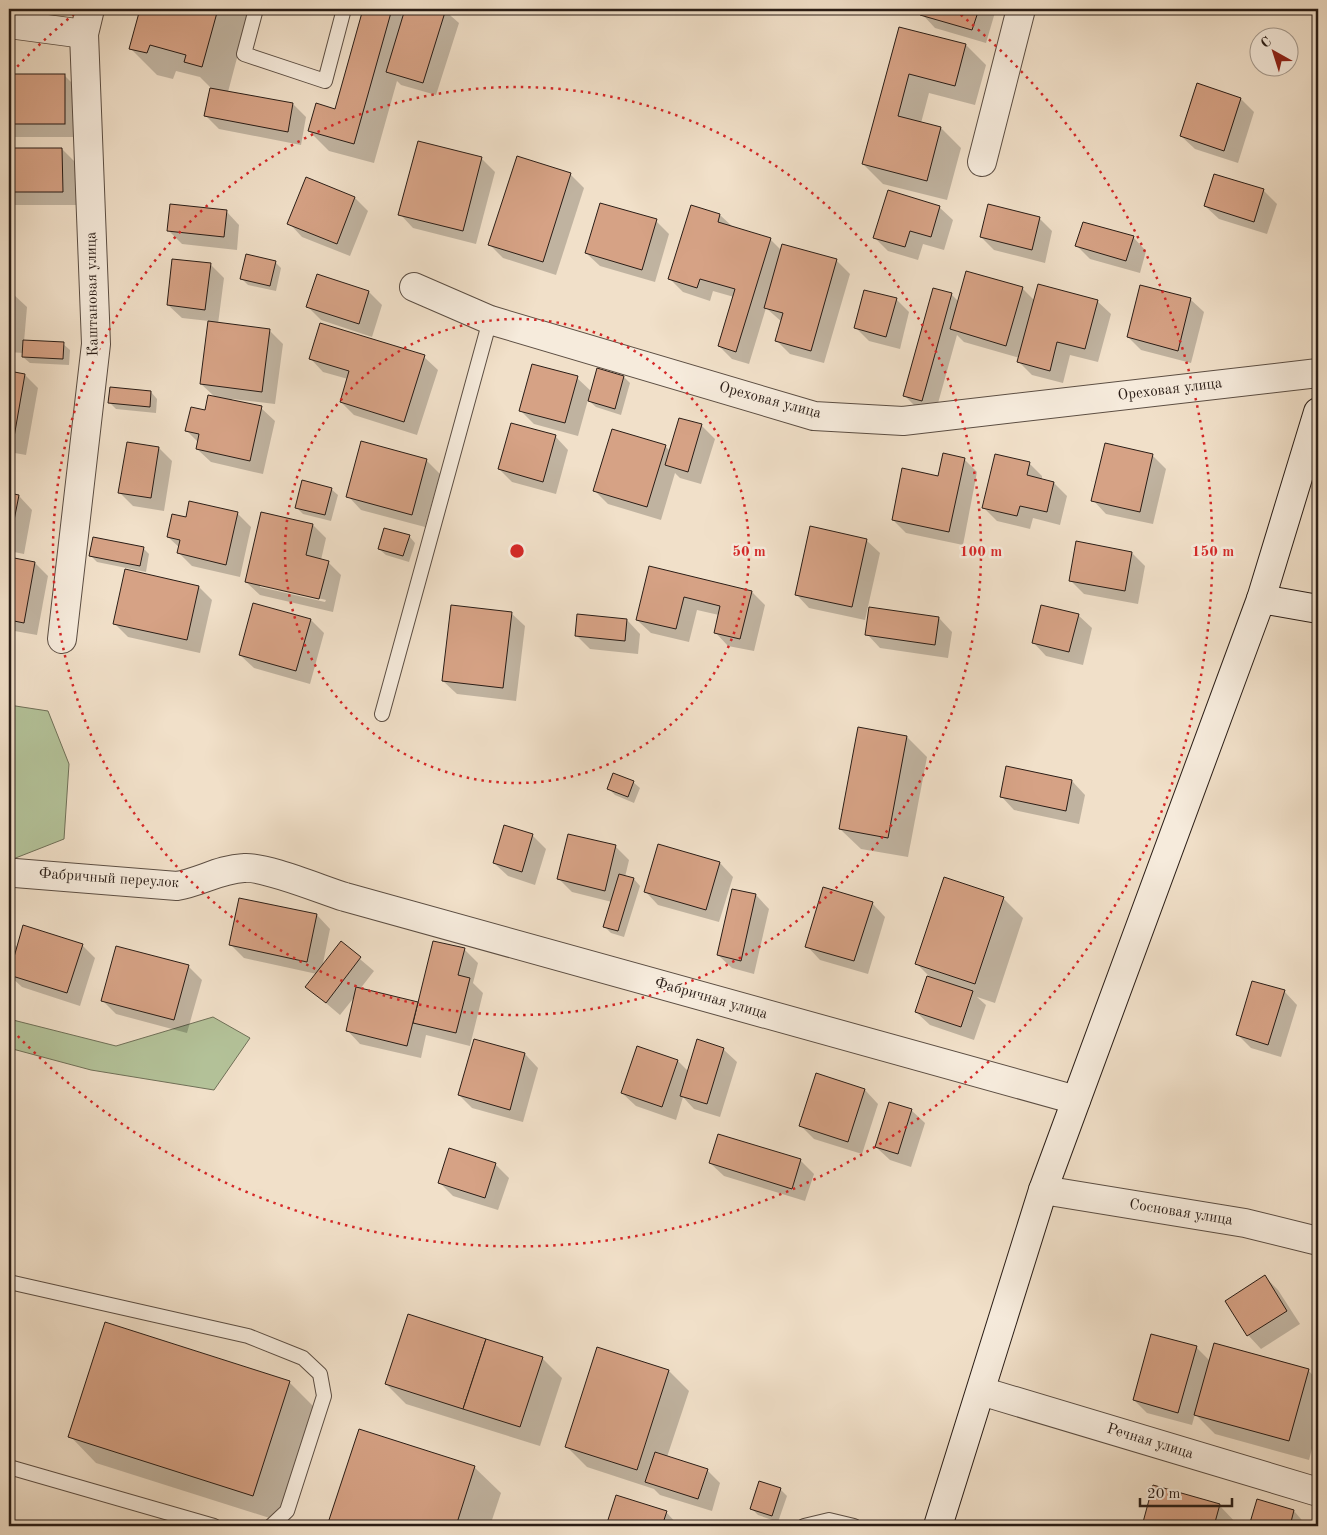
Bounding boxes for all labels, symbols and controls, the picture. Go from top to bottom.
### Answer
north arrow [1250,28,1300,78]
text: С [1258,34,1274,51]
street label: Каштановая улица [84,231,102,357]
street label: Ореховая улица [1117,376,1224,404]
street label: Ореховая улица [717,380,823,422]
centre of rings [508,542,526,560]
text: 50 m [732,545,766,560]
text: 100 m [960,545,1002,560]
text: 150 m [1192,545,1234,560]
street label: Фабричный переулок [38,867,180,891]
street label: Фабричная улица [653,976,770,1022]
street label: Сосновая улица [1128,1197,1234,1229]
street label: Речная улица [1105,1422,1196,1462]
scale bar [1140,1475,1232,1507]
text: 20 m [1147,1487,1181,1502]

